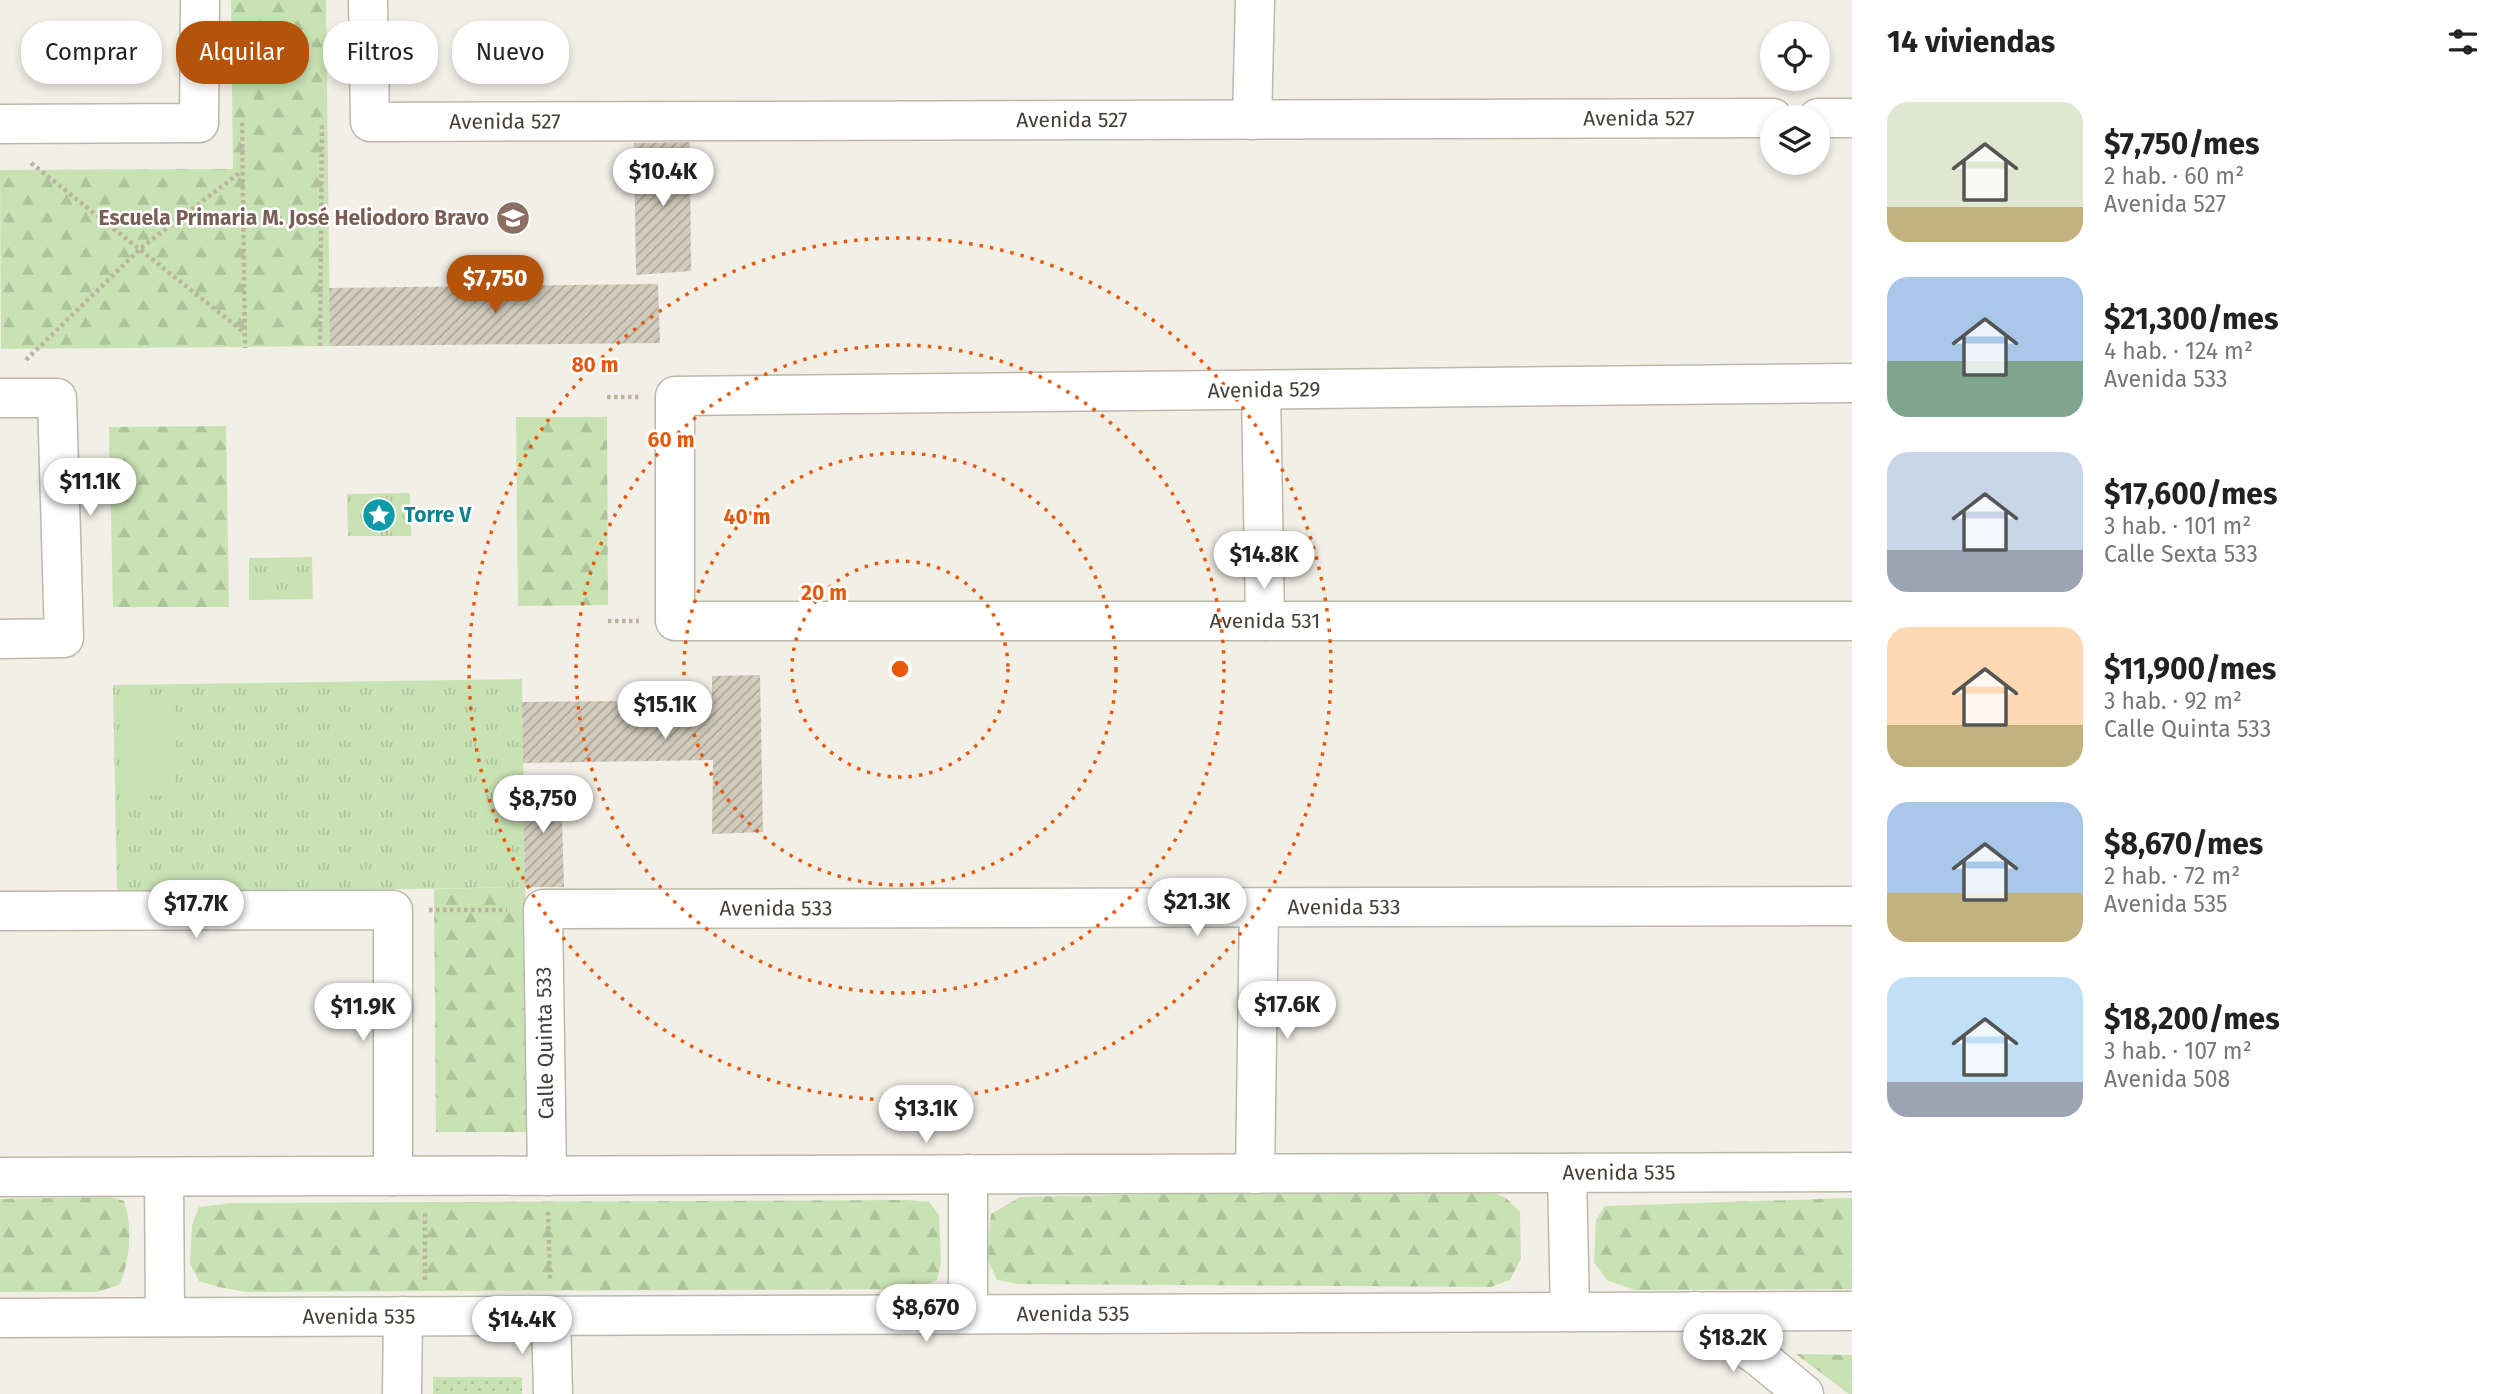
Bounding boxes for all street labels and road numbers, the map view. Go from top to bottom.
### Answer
street label: Avenida 527 [1583,105,1695,132]
street label: Avenida 527 [1016,107,1128,133]
street label: Avenida 527 [449,108,561,135]
street label: Avenida 529 [1207,376,1321,404]
street label: Avenida 531 [1209,608,1320,634]
street label: Avenida 533 [1287,894,1400,920]
street label: Avenida 533 [719,895,832,922]
street label: Calle Quinta 533 [531,966,559,1120]
street label: Avenida 535 [1562,1159,1676,1186]
street label: Avenida 535 [1016,1301,1130,1327]
street label: Avenida 535 [302,1303,416,1330]

